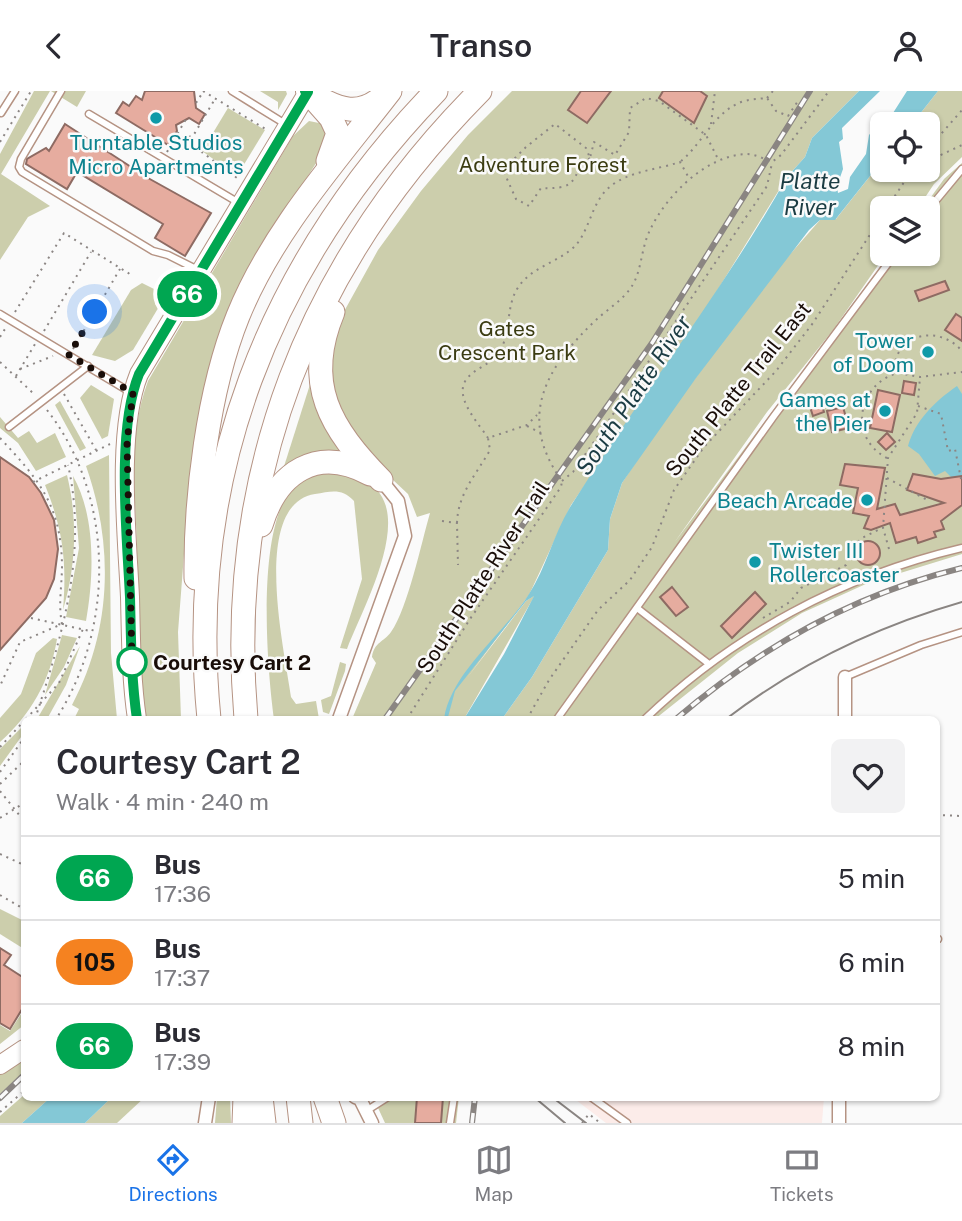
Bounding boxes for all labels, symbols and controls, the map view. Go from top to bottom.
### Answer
icon: back [35,27,73,65]
text: Transo [430,27,532,64]
icon: person [889,27,927,65]
marker: Turntable Studios Micro Apartments [148,110,164,126]
map controls [870,112,940,266]
button: locate [870,112,940,182]
place label: Turntable Studios Micro Apartments [68,130,244,179]
park label: Adventure Forest [459,152,627,177]
water label: Platte River [780,167,841,220]
button: layers [870,196,940,266]
line badge: 66 [156,271,218,317]
text: 66 [171,280,203,308]
your location [77,294,112,329]
street label: South Platte Trail East [660,297,816,481]
water label: South Platte River [570,310,697,480]
park label: Gates Crescent Park [438,316,576,365]
place label: Tower of Doom [833,328,914,377]
marker: Tower of Doom [920,344,936,360]
place label: Games at the Pier [779,387,871,436]
marker: Games at the Pier [877,403,893,419]
street label: South Platte River Trail [412,476,554,678]
place label: Beach Arcade [717,488,853,513]
marker: Beach Arcade [859,492,875,508]
place label: Twister III Rollercoaster [769,538,900,587]
marker: Twister III Rollercoaster [747,554,763,570]
marker: Courtesy Cart 2 [117,647,147,677]
place label: Courtesy Cart 2 [153,650,311,675]
button: heart [831,739,905,813]
text: Courtesy Cart 2 [56,743,301,781]
text: Walk · 4 min · 240 m [56,788,269,815]
text: Bus [154,849,201,880]
text: 5 min [838,863,905,894]
text: 66 [79,864,110,892]
text: 17:36 [154,880,211,907]
text: Bus [154,933,201,964]
text: 6 min [838,947,905,978]
text: 105 [74,948,115,976]
text: 17:37 [154,964,210,991]
text: Bus [154,1017,201,1048]
text: 8 min [838,1031,905,1062]
text: 66 [79,1032,110,1060]
text: 17:39 [154,1048,211,1075]
tab: Directions [128,1141,218,1205]
tab: Map [474,1141,513,1205]
tab: Tickets [770,1141,834,1205]

